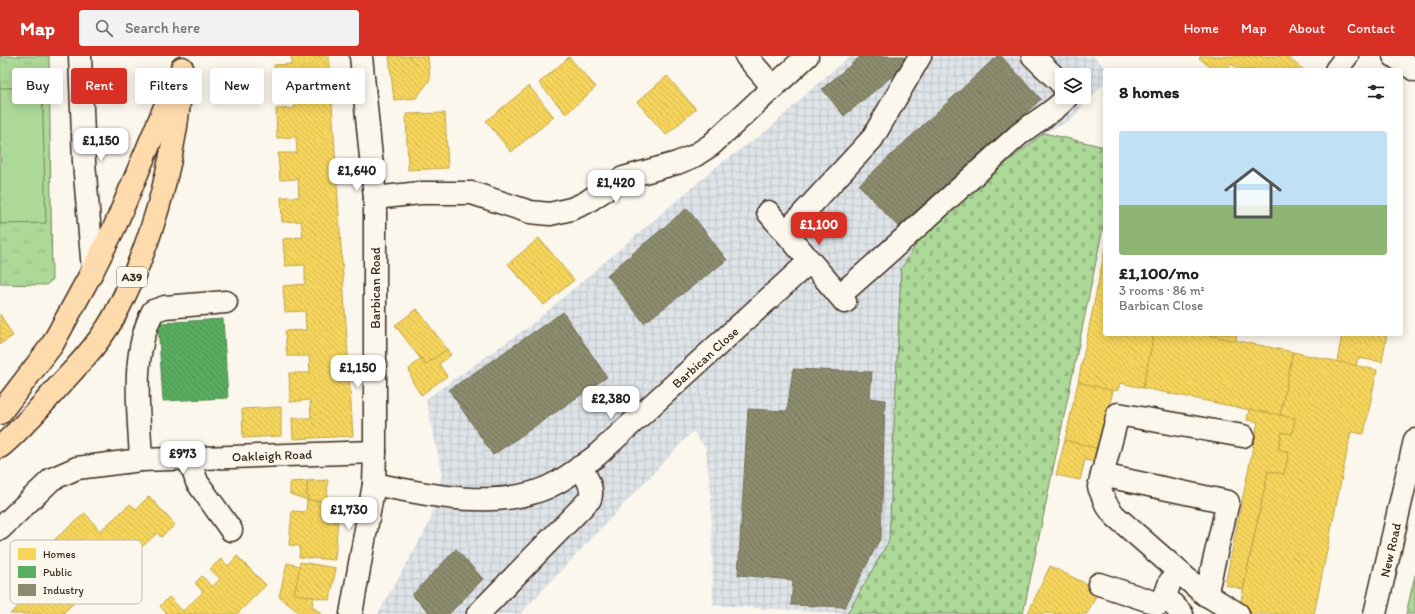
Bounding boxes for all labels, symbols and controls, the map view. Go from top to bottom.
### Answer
search box [79,10,359,46]
text: Map [20,17,55,40]
icon: search [93,17,115,39]
text: Search here [125,19,200,37]
text: Home [1184,20,1219,37]
text: Map [1241,20,1267,37]
text: About [1289,20,1325,37]
text: Contact [1347,20,1395,37]
chip: Buy [12,68,63,104]
chip: Rent [71,68,127,104]
chip: Filters [135,68,202,104]
chip: New [210,68,264,104]
chip: Apartment [272,68,365,104]
map controls [1055,68,1091,104]
button: layers [1055,68,1091,104]
icon: filters [1365,81,1387,103]
text: 8 homes [1119,82,1179,102]
pin: £1,150 [68,128,134,162]
text: £1,150 [83,133,119,148]
icon: home [1217,157,1289,229]
pin: £1,640 [324,158,390,192]
text: £1,640 [338,163,376,178]
pin: £1,420 [583,170,649,204]
text: £1,420 [597,175,635,190]
pin: £1,100 [786,212,852,246]
text: £1,100 [800,217,838,232]
street label: Barbican Road [368,247,383,329]
text: £1,100/mo [1119,263,1199,283]
road number: A39 [117,267,147,287]
text: 3 rooms · 86 m² [1119,283,1205,298]
text: Barbican Close [1119,298,1203,313]
street label: Barbican Close [669,324,742,391]
pin: £1,150 [325,355,391,389]
text: £1,150 [340,360,376,375]
pin: £2,380 [578,386,644,420]
text: £2,380 [591,391,631,406]
pin: £973 [159,441,207,475]
text: £973 [169,446,197,461]
street label: Oakleigh Road [232,447,312,464]
pin: £1,730 [316,497,382,531]
text: £1,730 [330,502,368,517]
street label: New Road [1377,522,1404,579]
legend [10,540,142,604]
text: Homes [43,548,76,561]
text: Public [43,566,72,579]
text: Industry [43,584,85,597]

